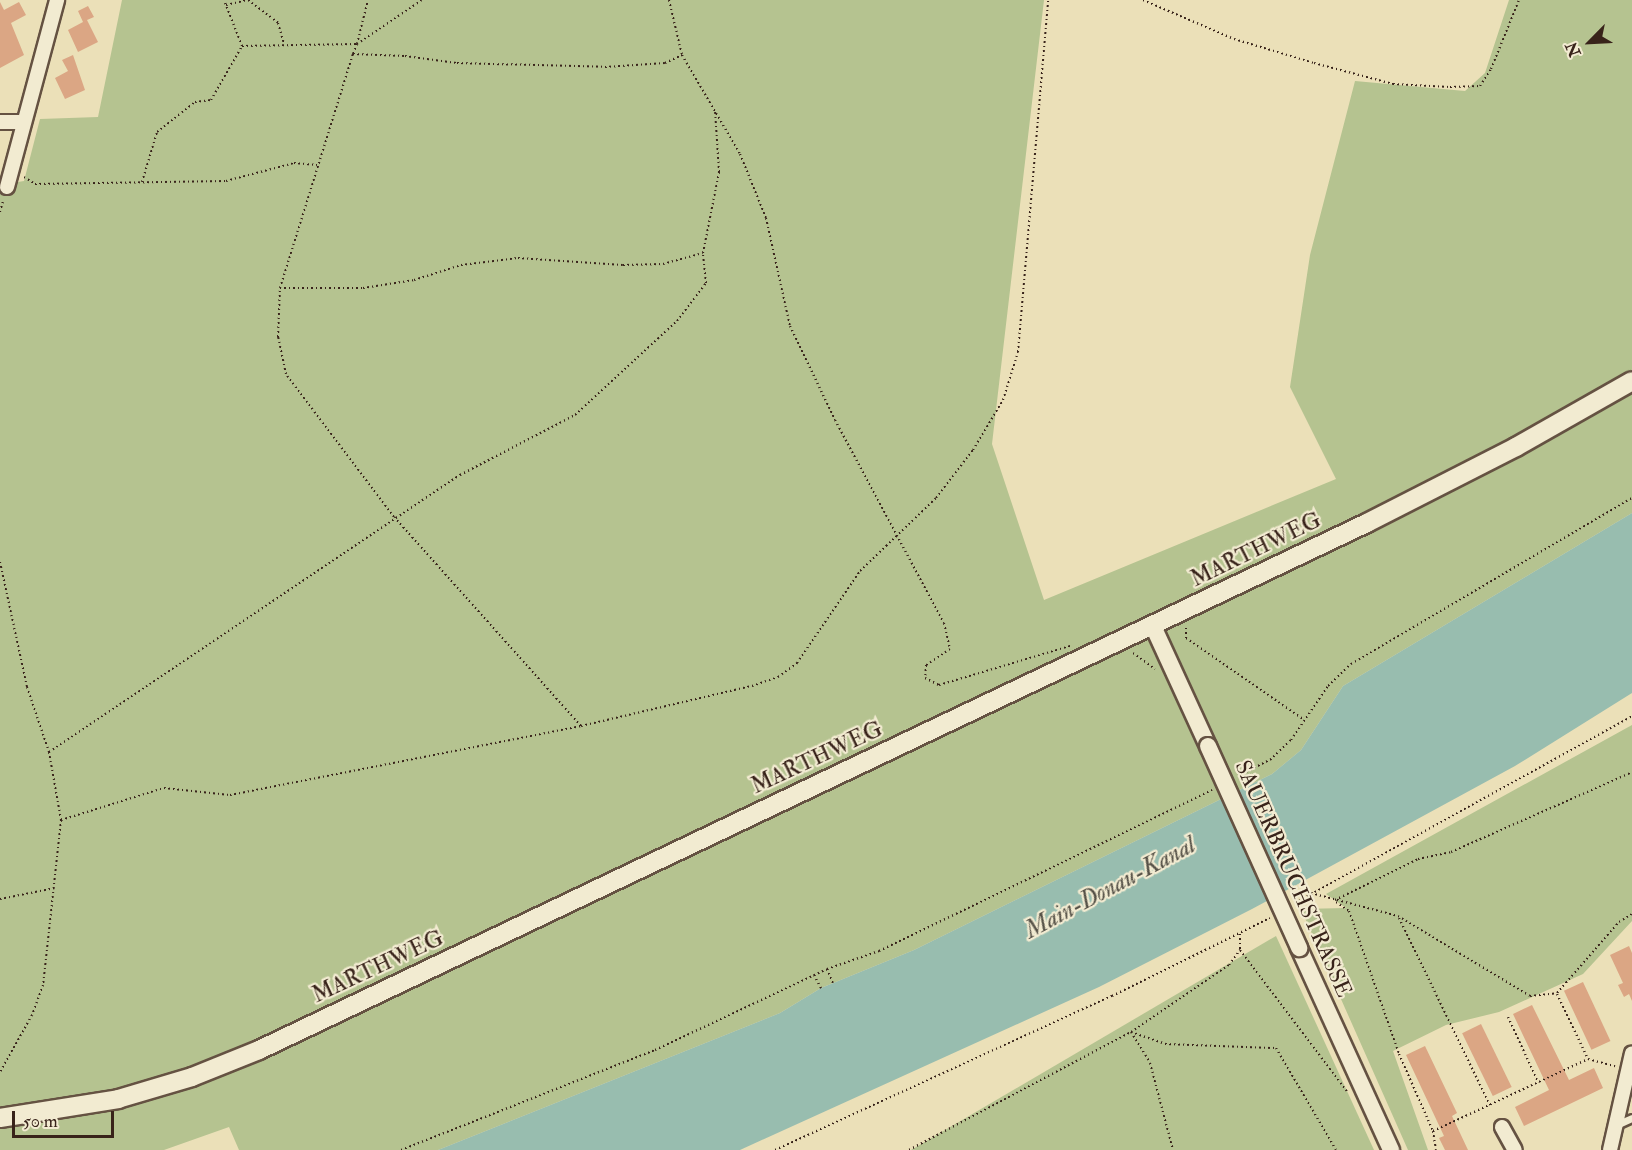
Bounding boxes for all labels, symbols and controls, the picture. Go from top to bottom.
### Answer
north arrow [1560,12,1620,72]
text: N [1562,39,1586,60]
street label: MARTHWEG [1187,507,1325,593]
street label: MARTHWEG [747,716,887,800]
street label: SAUERBRUCHSTRASSE [1229,757,1357,1001]
water label: Main-Donau-Kanal [1020,831,1200,945]
street label: MARTHWEG [308,925,448,1009]
scale bar [15,1099,117,1137]
text: 50 m [23,1110,58,1133]

